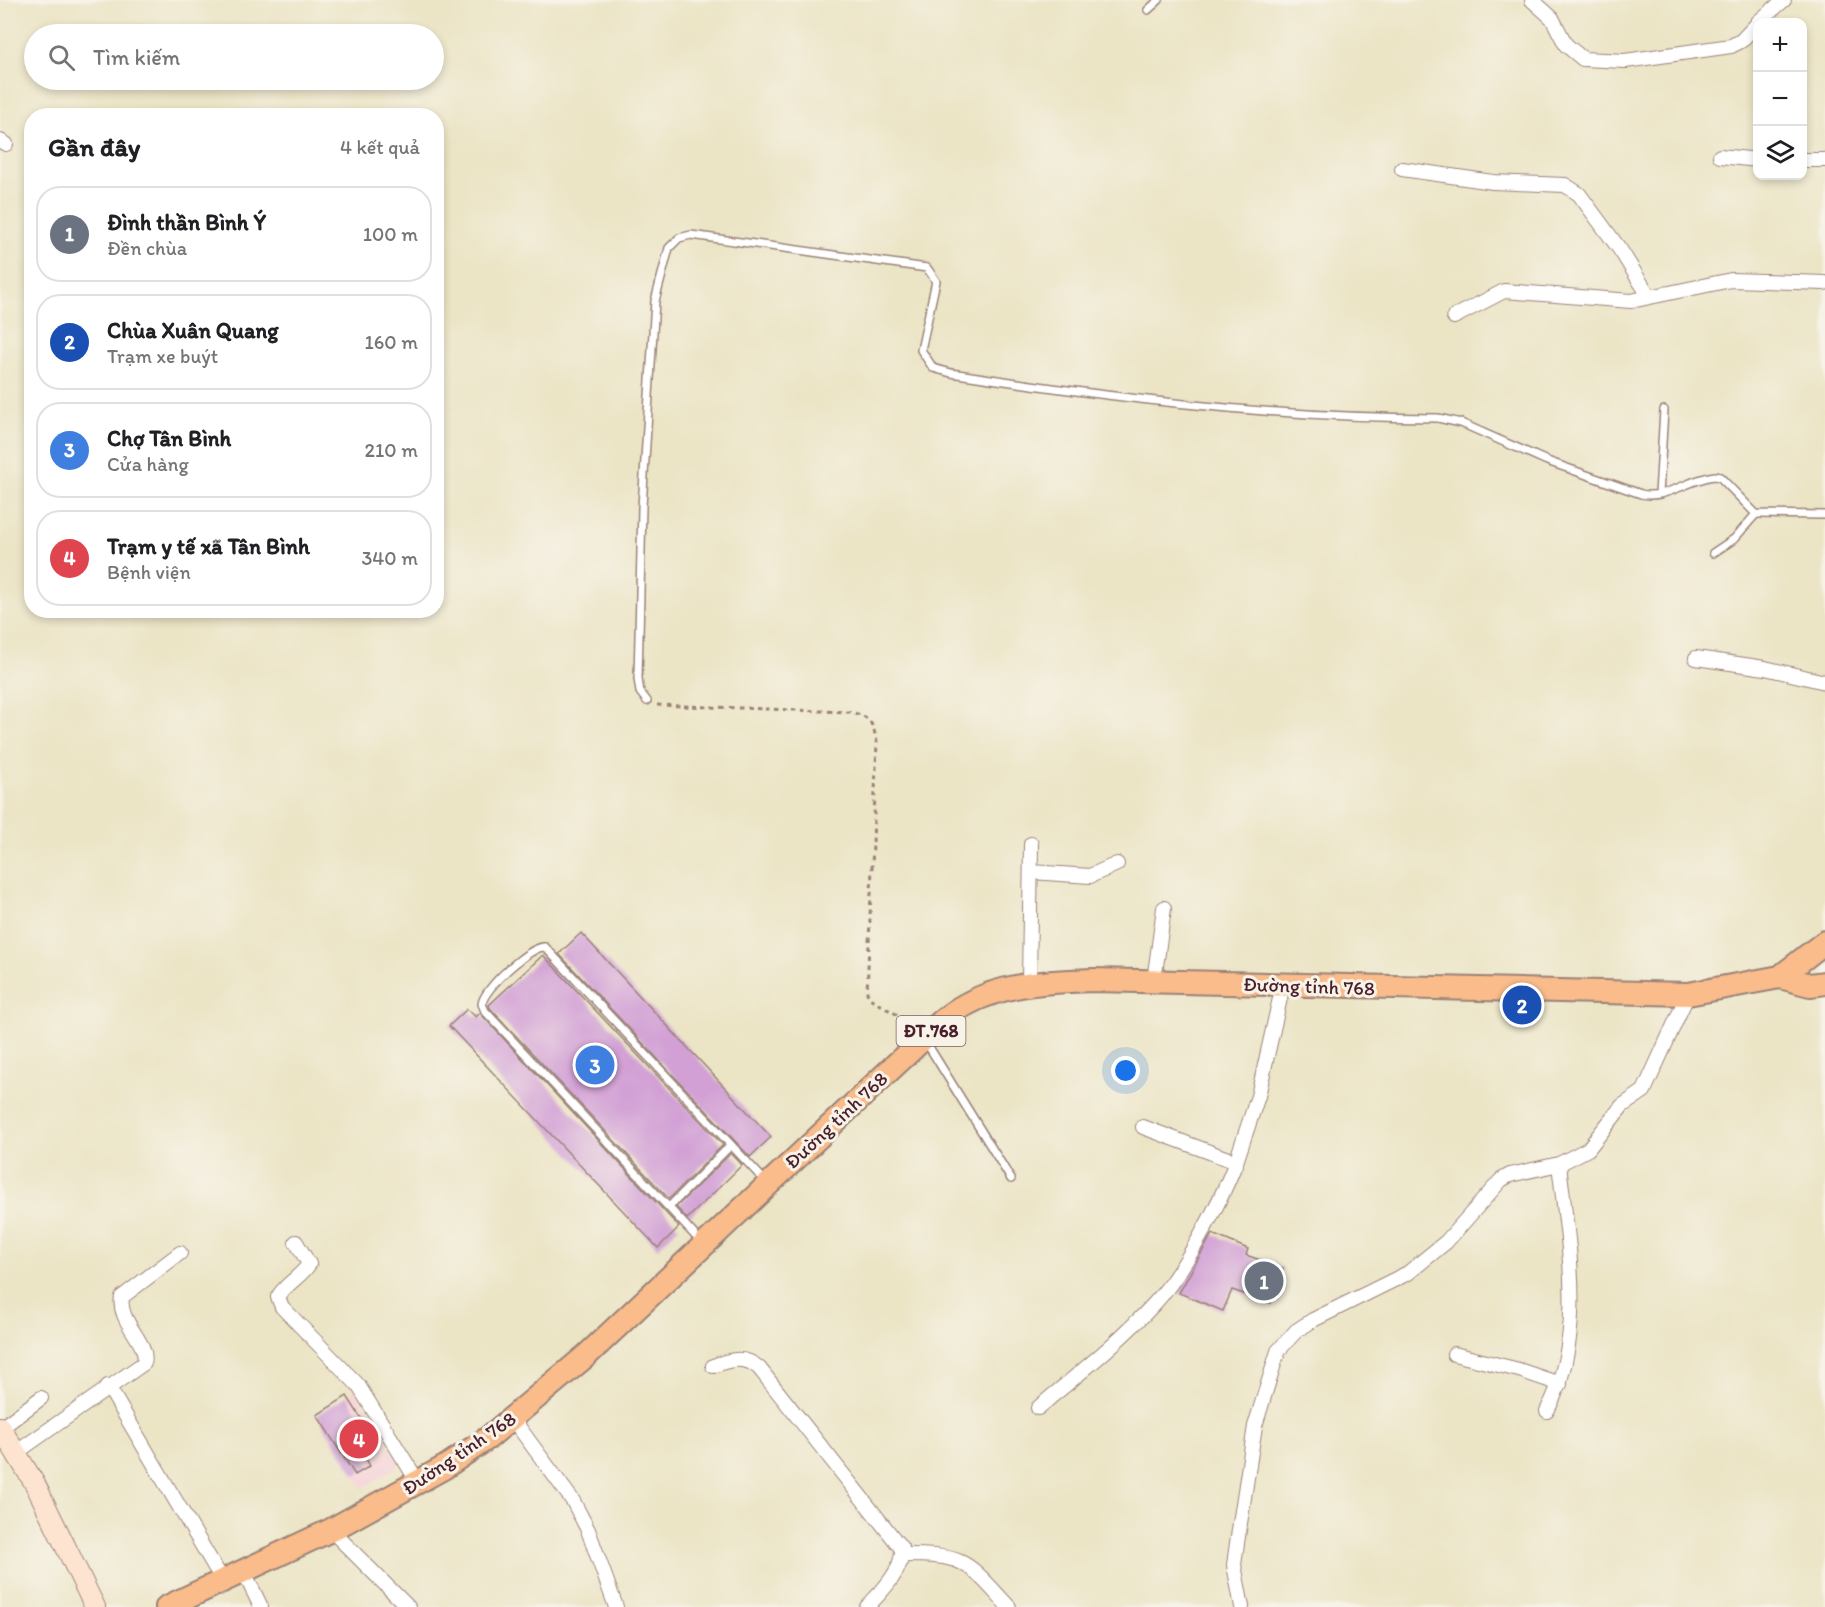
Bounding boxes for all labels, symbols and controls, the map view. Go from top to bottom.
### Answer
map controls [1753,18,1807,180]
button: + [1753,18,1807,72]
search box [24,24,444,90]
icon: search [45,41,78,74]
text: Tìm kiếm [93,44,180,71]
button: − [1753,72,1807,126]
button: layers [1753,126,1807,180]
text: Gần đây [48,131,140,163]
text: 4 kết quả [340,135,420,159]
text: Đình thần Bình Ý [107,209,266,236]
text: 1 [65,222,74,246]
text: 100 m [363,222,418,246]
text: Đền chùa [107,236,187,260]
text: Chùa Xuân Quang [107,317,278,344]
text: 2 [64,330,75,354]
text: 160 m [365,330,418,354]
text: Trạm xe buýt [107,344,218,368]
text: Chợ Tân Bình [107,425,231,452]
text: 3 [64,438,75,462]
text: 210 m [365,438,418,462]
text: Cửa hàng [107,452,189,476]
text: Trạm y tế xã Tân Bình [107,533,310,560]
text: 4 [63,546,76,570]
text: 340 m [361,546,418,570]
text: Bệnh viện [107,560,191,584]
street label: Đường tỉnh 768 [1243,972,1375,1000]
pin: 2 [1502,982,1541,1028]
road number: ĐT.768 [896,1016,966,1046]
pin: 3 [576,1042,614,1088]
your location [1111,1056,1140,1085]
street label: Đường tỉnh 768 [780,1066,892,1174]
pin: 1 [1244,1258,1284,1304]
street label: Đường tỉnh 768 [398,1406,520,1500]
pin: 4 [340,1416,378,1462]

